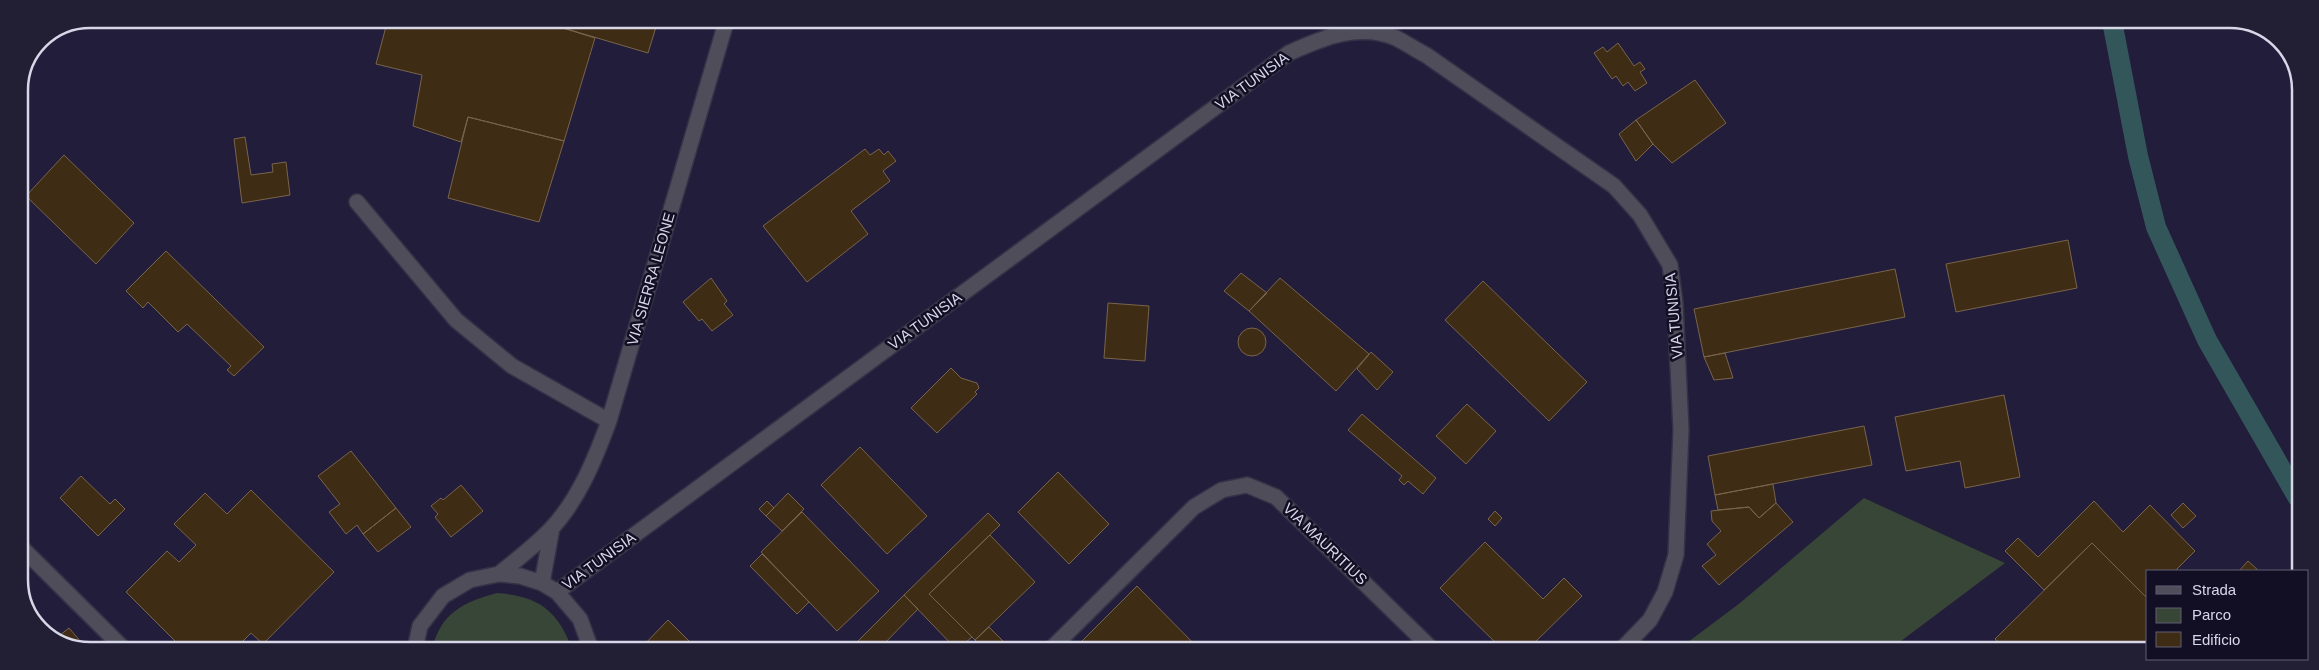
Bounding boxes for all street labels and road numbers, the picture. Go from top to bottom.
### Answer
street label: VIA TUNISIA [1212,48,1292,113]
street label: VIA SIERRA LEONE [623,210,678,347]
street label: VIA TUNISIA [1661,272,1686,360]
street label: VIA TUNISIA [885,288,965,353]
street label: VIA MAURITIUS [1280,499,1371,588]
street label: VIA TUNISIA [559,528,639,593]

